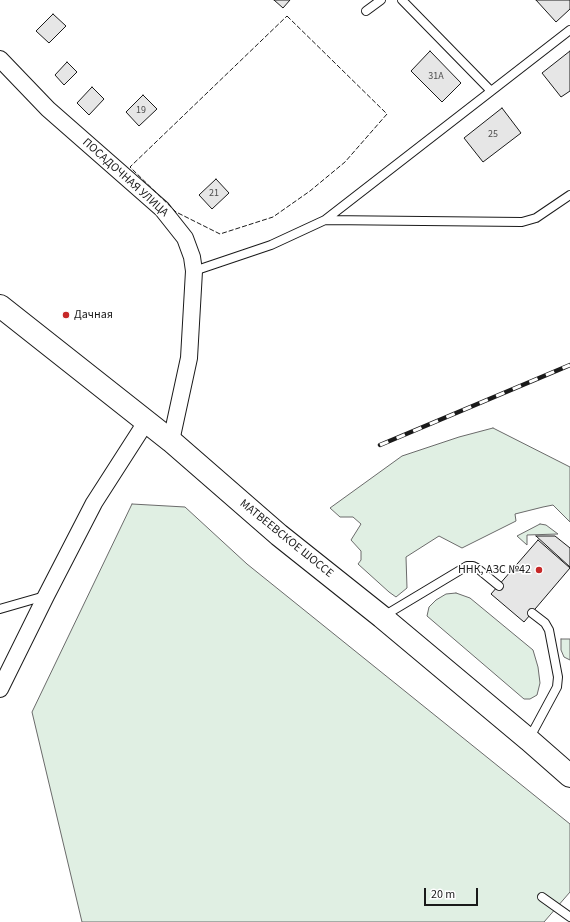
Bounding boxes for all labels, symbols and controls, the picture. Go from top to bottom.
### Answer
house number: 31А [428,71,444,83]
house number: 19 [136,105,146,117]
house number: 25 [488,129,498,141]
street label: ПОСАДОЧНАЯ УЛИЦА [79,136,171,220]
house number: 21 [209,188,219,200]
place label: Дачная [74,308,113,322]
marker: Дачная [61,310,71,320]
street label: МАТВЕЕВСКОЕ ШОССЕ [236,497,336,581]
place label: ННК, АЗС №42 [458,563,531,577]
marker: ННК, АЗС №42 [534,565,544,575]
scale bar [426,880,480,906]
text: 20 m [431,886,455,903]

